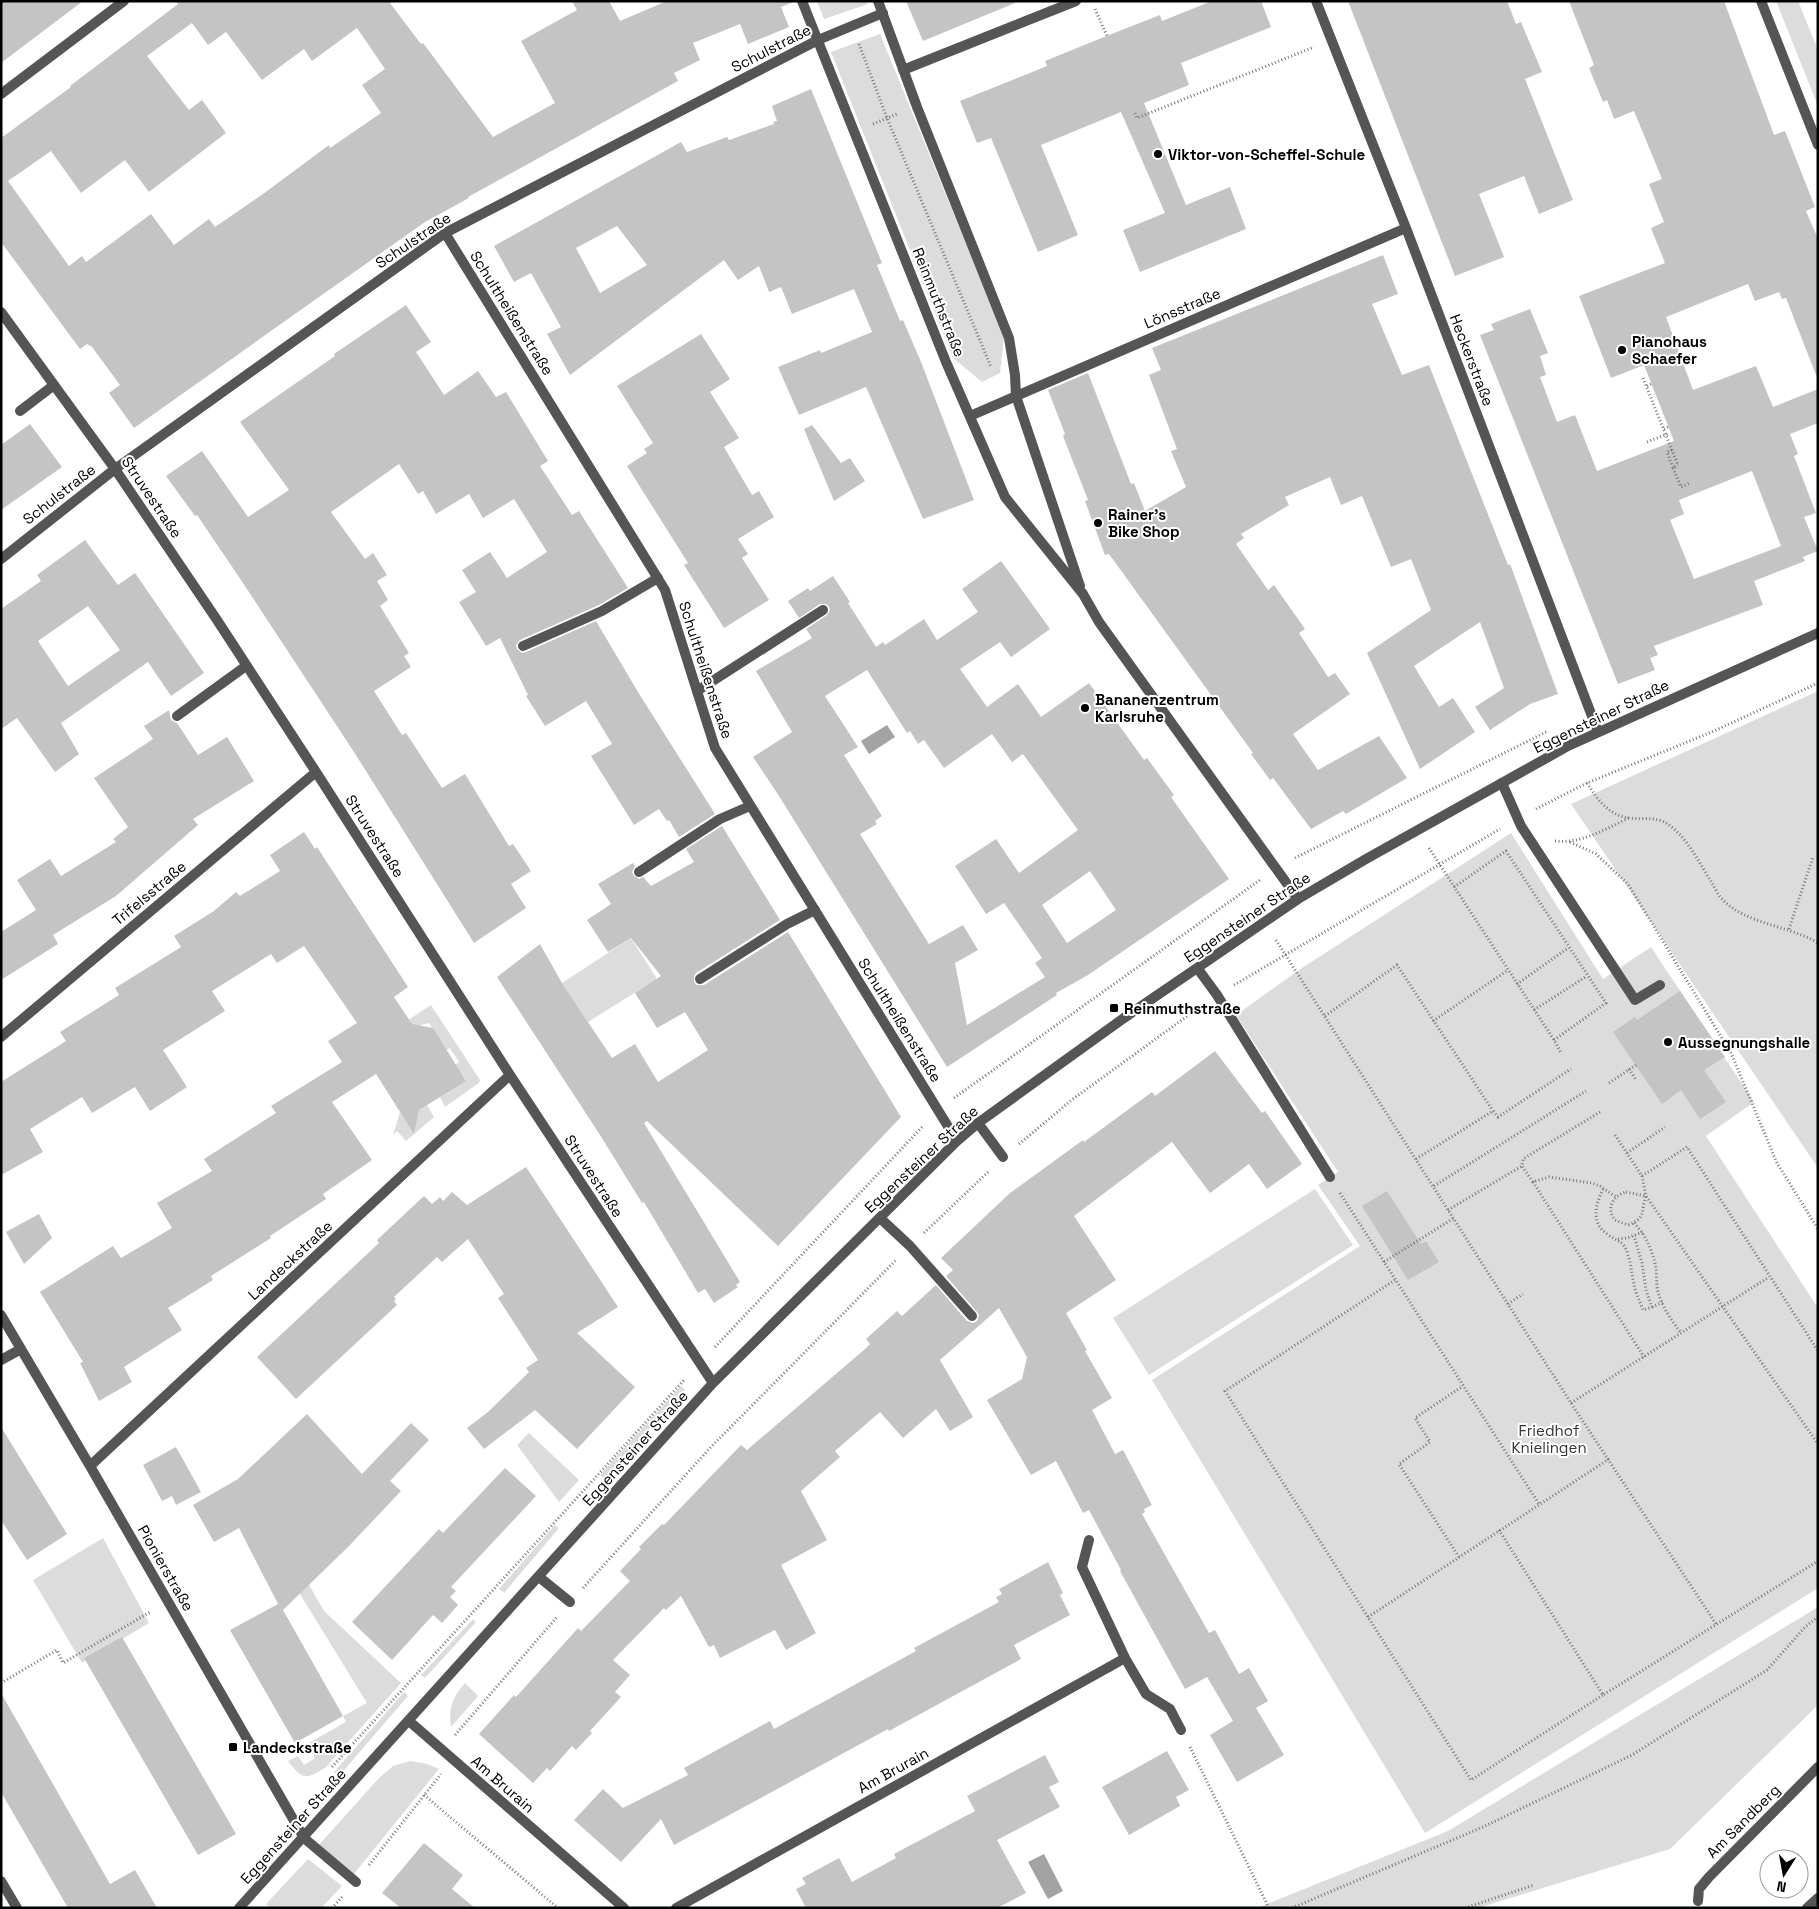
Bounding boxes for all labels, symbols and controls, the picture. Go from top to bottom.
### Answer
street label: Schulstraße [728,20,814,76]
place label: Viktor-von-Scheffel-Schule [1168,145,1366,164]
marker: Viktor-von-Scheffel-Schule [1152,148,1164,160]
street label: Schulstraße [372,208,454,272]
street label: Reinmuthstraße [908,245,970,360]
street label: Schultheißenstraße [466,247,558,379]
street label: Lönsstraße [1141,283,1223,333]
street label: Heckerstraße [1446,311,1498,409]
place label: Pianohaus Schaefer [1632,332,1707,368]
marker: Pianohaus Schaefer [1616,344,1628,356]
street label: Struvestraße [118,452,186,542]
street label: Schulstraße [19,460,99,528]
place label: Rainer's Bike Shop [1108,505,1180,541]
marker: Rainer's Bike Shop [1092,517,1104,529]
street label: Schultheißenstraße [675,599,737,741]
street label: Eggensteiner Straße [1530,675,1672,757]
place label: Bananenzentrum Karlsruhe [1095,690,1219,726]
marker: Bananenzentrum Karlsruhe [1079,702,1091,714]
street label: Struvestraße [341,791,409,881]
street label: Trifelsstraße [108,856,190,929]
street label: Eggensteiner Straße [1180,867,1314,966]
street label: Schultheißenstraße [854,954,946,1086]
place label: Reinmuthstraße [1124,999,1241,1018]
marker: Reinmuthstraße [1108,1002,1120,1014]
place label: Aussegnungshalle [1678,1033,1811,1052]
marker: Aussegnungshalle [1662,1036,1674,1048]
street label: Eggensteiner Straße [860,1101,982,1217]
street label: Struvestraße [560,1131,628,1221]
street label: Landeckstraße [244,1216,336,1304]
street label: Eggensteiner Straße [578,1386,692,1510]
park label: Friedhof Knielingen [1511,1421,1587,1457]
street label: Pionierstraße [134,1522,198,1614]
place label: Landeckstraße [243,1738,352,1757]
marker: Landeckstraße [227,1741,239,1753]
street label: Am Brurain [854,1743,932,1797]
street label: Am Brurain [467,1751,539,1817]
street label: Eggensteiner Straße [236,1764,350,1888]
street label: Am Sandberg [1702,1780,1784,1862]
north arrow [1759,1849,1809,1899]
text: N [1775,1877,1788,1896]

